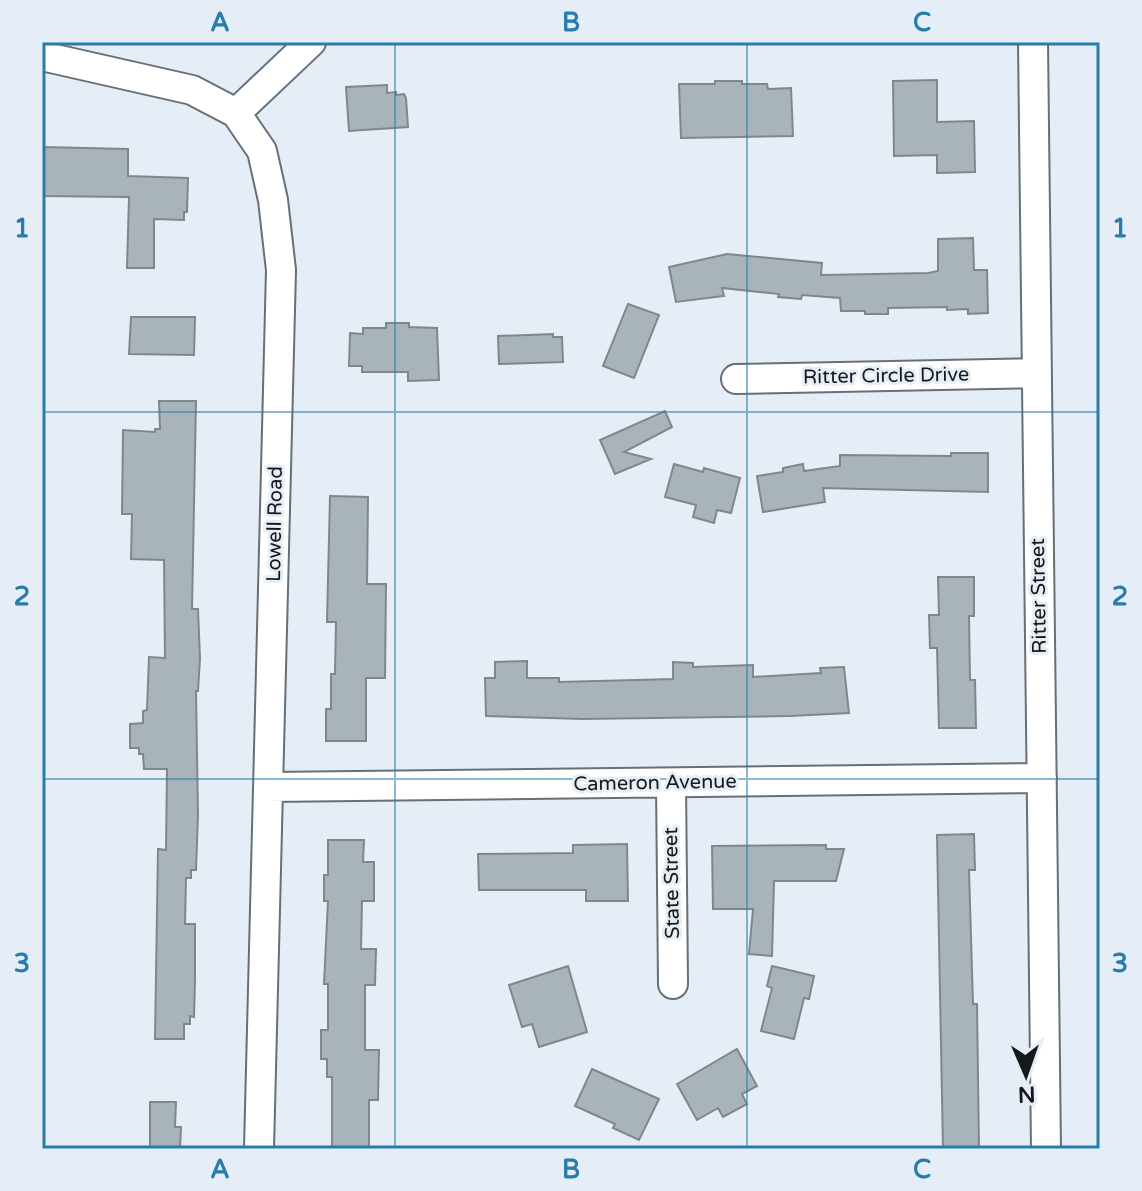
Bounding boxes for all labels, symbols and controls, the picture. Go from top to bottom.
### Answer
text: A [210,7,230,38]
text: B [562,7,580,38]
text: C [913,7,931,38]
text: 1 [14,213,30,244]
text: 1 [1112,213,1128,244]
street label: Ritter Circle Drive [803,363,969,389]
street label: Lowell Road [262,466,288,582]
street label: Ritter Street [1026,538,1052,654]
text: 2 [14,581,30,612]
text: 2 [1112,581,1128,612]
street label: Cameron Avenue [573,770,737,796]
street label: State Street [659,827,685,939]
text: 3 [14,948,30,979]
text: 3 [1112,948,1128,979]
north arrow [986,1035,1066,1115]
text: N [1017,1081,1036,1107]
text: A [210,1154,230,1185]
text: B [562,1154,580,1185]
text: C [913,1154,931,1185]

